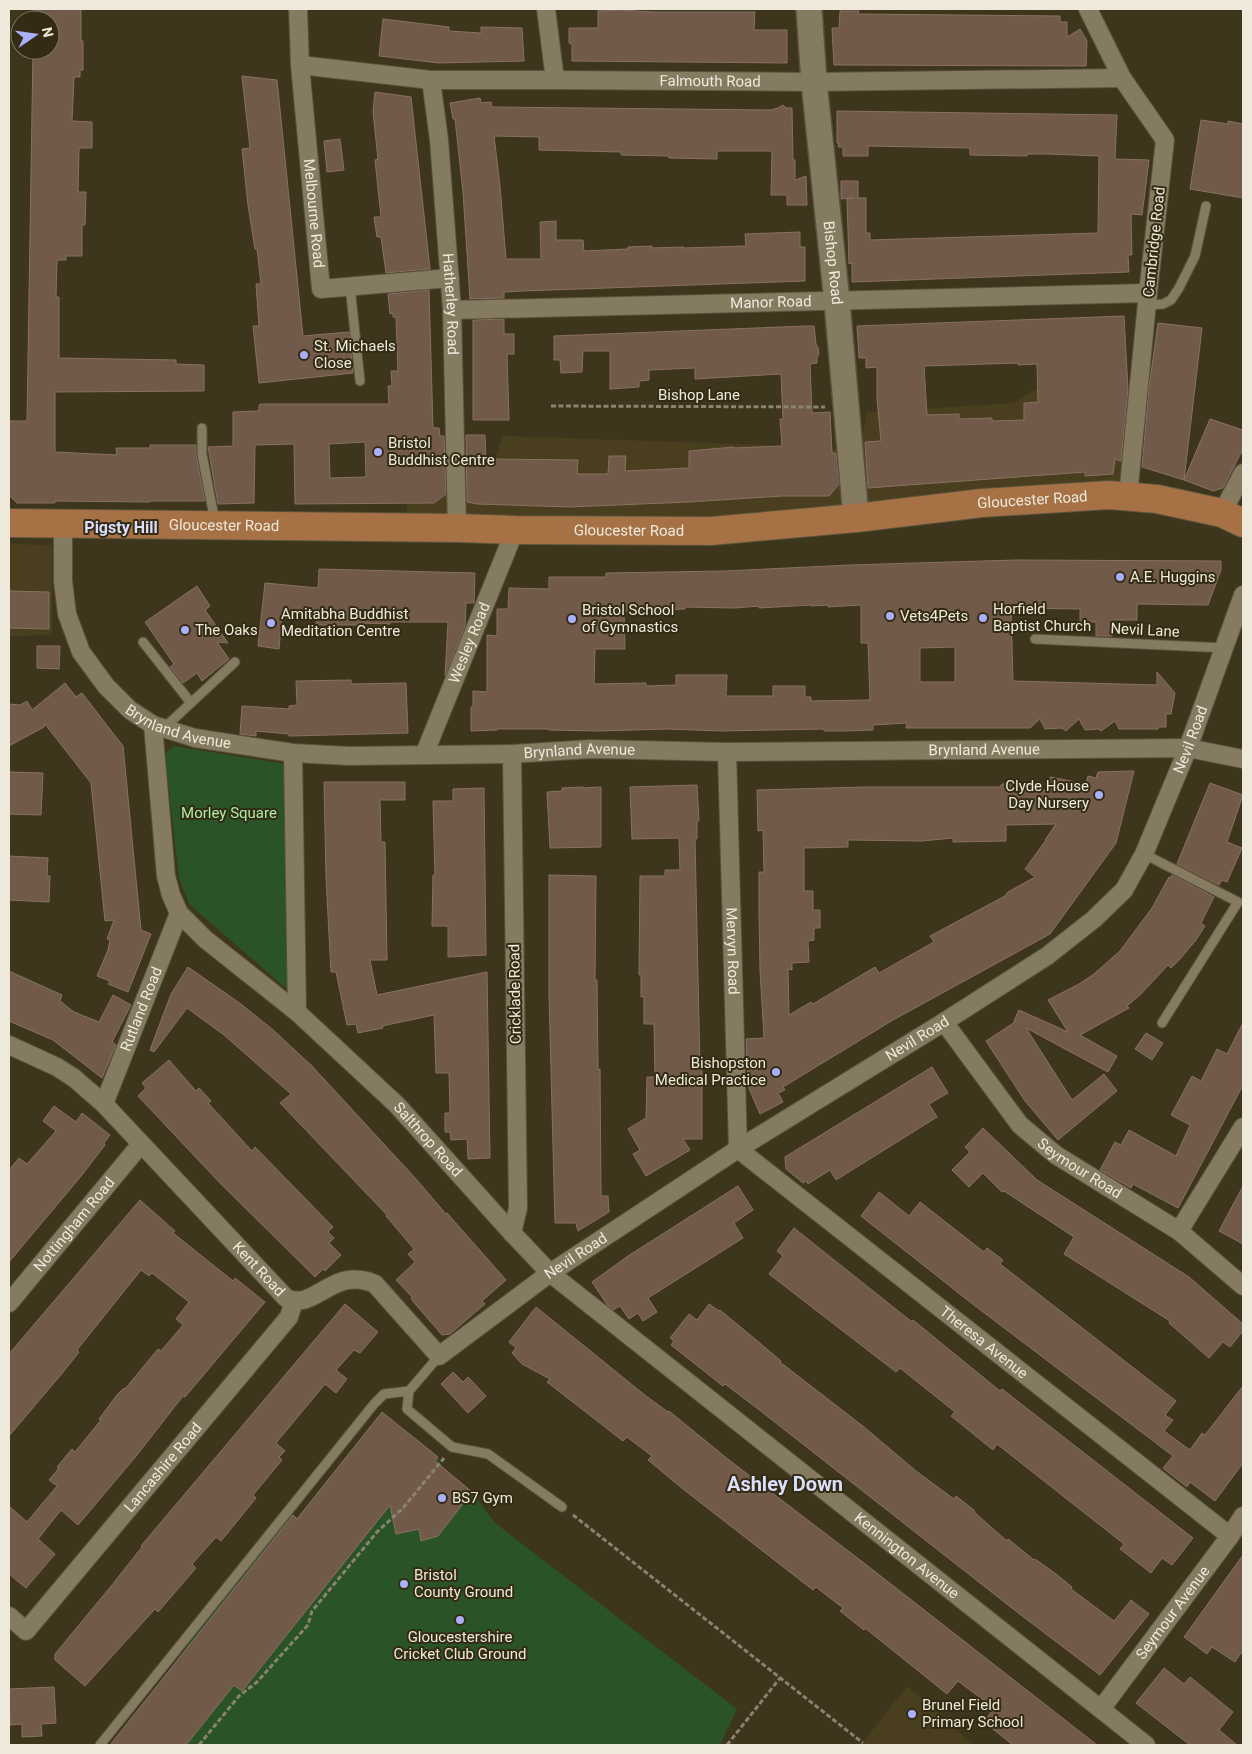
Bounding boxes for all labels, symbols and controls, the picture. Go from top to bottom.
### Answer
north arrow [10,10,60,60]
text: N [39,25,57,39]
street label: Falmouth Road [659,72,761,91]
street label: Melbourne Road [300,158,328,269]
street label: Cambridge Road [1139,186,1169,298]
street label: Bishop Road [820,220,846,306]
street label: Hatherley Road [439,252,462,355]
street label: Manor Road [730,292,812,312]
place label: St. Michaels Close [314,337,396,372]
marker: St. Michaels Close [298,349,310,361]
street label: Bishop Lane [658,386,740,404]
place label: Bristol Buddhist Centre [388,434,495,469]
marker: Bristol Buddhist Centre [372,446,384,458]
street label: Gloucester Road [977,487,1088,512]
street label: Gloucester Road [169,516,279,535]
district label: Pigsty Hill [84,518,158,537]
street label: Gloucester Road [574,521,684,540]
place label: A.E. Huggins [1130,568,1215,586]
marker: A.E. Huggins [1114,571,1126,583]
street label: Wesley Road [445,600,494,686]
place label: Horfield Baptist Church [993,600,1091,635]
place label: Bristol School of Gymnastics [582,601,678,636]
place label: Amitabha Buddhist Meditation Centre [281,605,408,640]
place label: Vets4Pets [900,607,968,625]
marker: Vets4Pets [884,610,896,622]
marker: Horfield Baptist Church [977,612,989,624]
marker: Bristol School of Gymnastics [566,613,578,625]
marker: Amitabha Buddhist Meditation Centre [265,617,277,629]
street label: Nevil Lane [1110,619,1180,641]
place label: The Oaks [195,621,258,639]
marker: The Oaks [179,624,191,636]
street label: Brynland Avenue [122,700,232,752]
street label: Nevil Road [1169,703,1211,776]
street label: Brynland Avenue [523,740,635,762]
street label: Brynland Avenue [928,740,1040,759]
place label: Clyde House Day Nursery [1005,777,1089,812]
marker: Clyde House Day Nursery [1093,789,1105,801]
park label: Morley Square [181,804,277,822]
street label: Mervyn Road [722,907,743,995]
street label: Cricklade Road [505,944,525,1044]
street label: Rutland Road [117,964,166,1054]
street label: Nevil Road [882,1012,952,1065]
place label: Bishopston Medical Practice [655,1054,766,1089]
marker: Bishopston Medical Practice [770,1066,782,1078]
street label: Salthrop Road [390,1098,466,1180]
street label: Seymour Road [1034,1134,1125,1202]
street label: Nottingham Road [30,1174,119,1275]
street label: Nevil Road [541,1229,610,1283]
street label: Kent Road [229,1238,289,1300]
street label: Theresa Avenue [936,1302,1031,1383]
street label: Lancashire Road [120,1419,206,1516]
district label: Ashley Down [727,1472,843,1496]
place label: BS7 Gym [452,1489,513,1507]
marker: BS7 Gym [436,1492,448,1504]
street label: Kennington Avenue [851,1509,963,1603]
street label: Seymour Avenue [1132,1563,1213,1663]
place label: Bristol County Ground [414,1566,513,1601]
marker: Bristol County Ground [398,1578,410,1590]
marker: Gloucestershire Cricket Club Ground [454,1614,466,1626]
place label: Gloucestershire Cricket Club Ground [394,1628,526,1663]
place label: Brunel Field Primary School [922,1696,1023,1731]
marker: Brunel Field Primary School [906,1708,918,1720]

